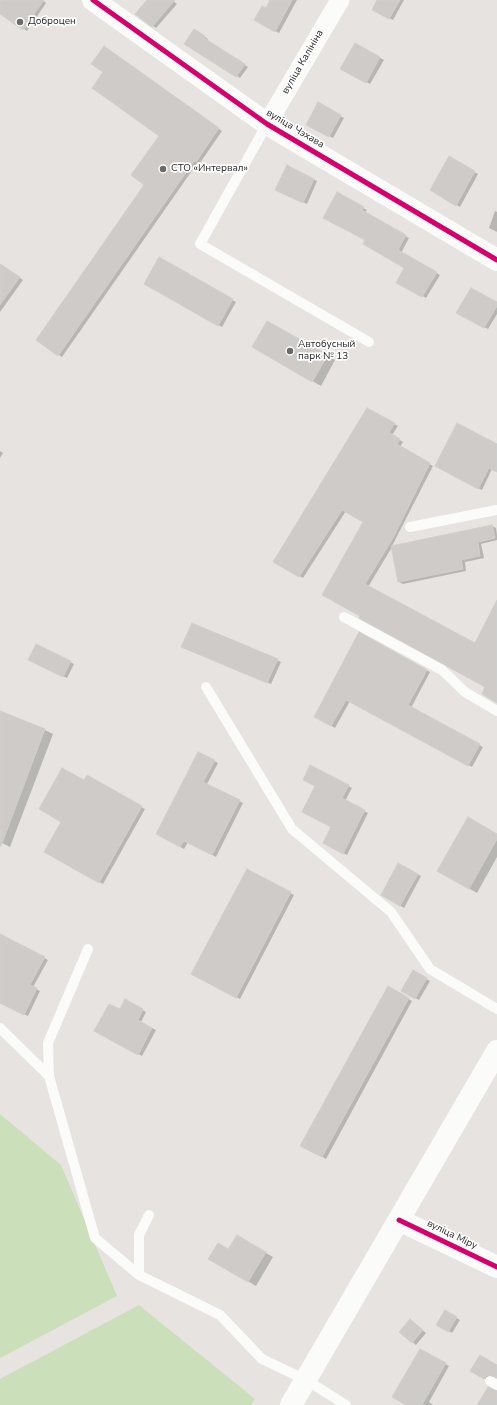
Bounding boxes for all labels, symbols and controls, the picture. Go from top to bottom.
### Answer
place label: Доброцен [28,16,76,28]
marker: Доброцен [15,17,25,27]
street label: вуліца Калініна [280,28,326,96]
street label: вуліца Чэхава [264,107,326,151]
place label: СТО «Интервал» [171,163,248,175]
marker: СТО «Интервал» [158,164,168,174]
place label: Автобусный парк № 13 [298,339,355,362]
marker: Автобусный парк № 13 [285,346,295,356]
street label: вуліца Міру [425,1218,479,1252]

